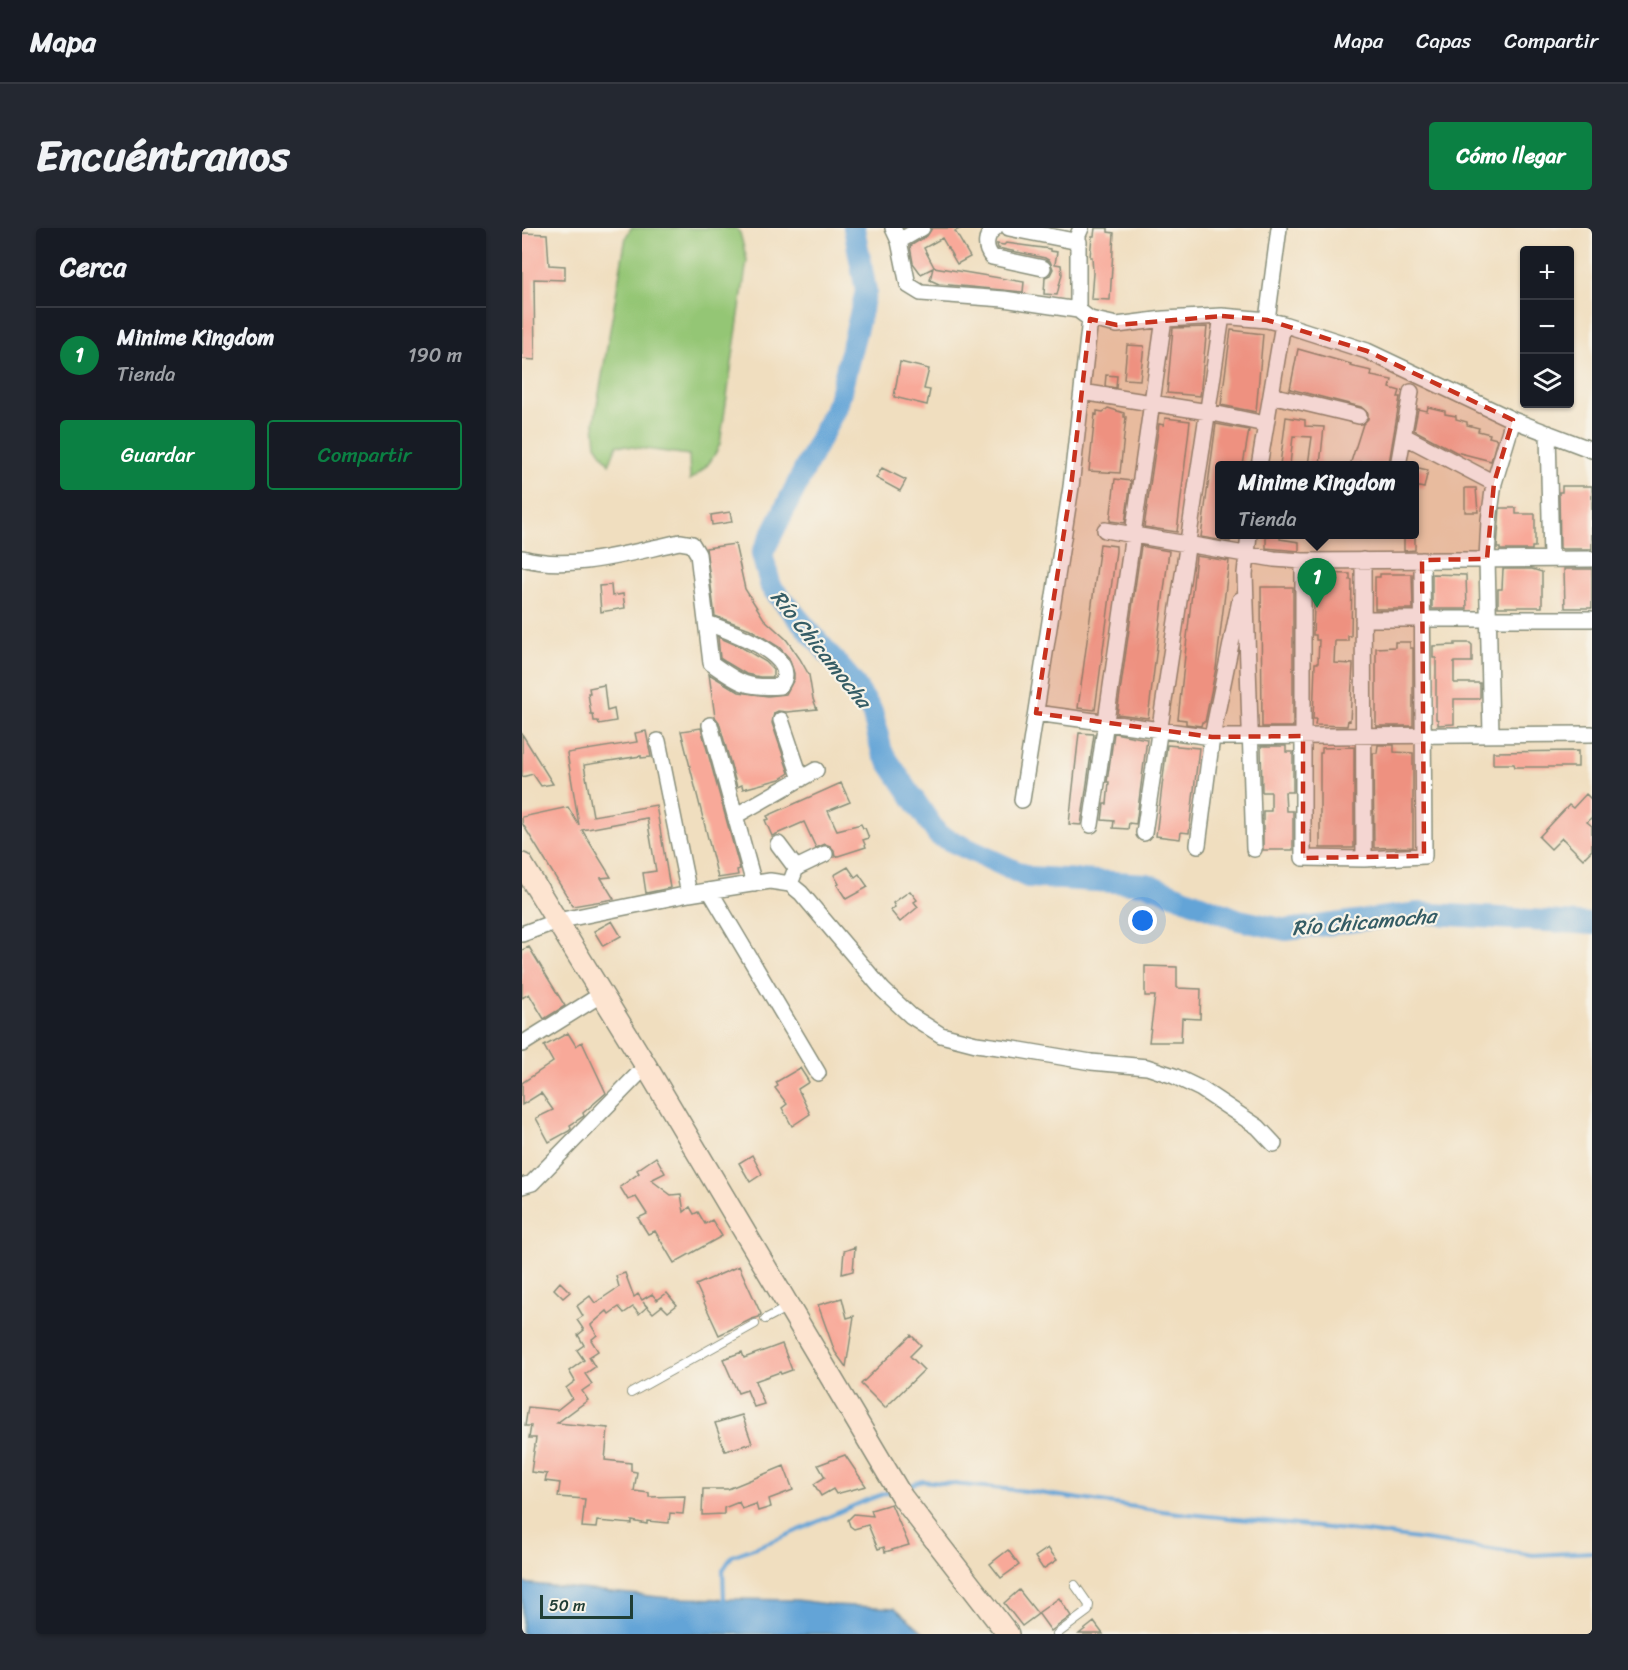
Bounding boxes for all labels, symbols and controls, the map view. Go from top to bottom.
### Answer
text: Mapa [30,17,96,66]
text: Mapa [1334,22,1383,60]
text: Capas [1416,22,1471,60]
text: Compartir [1504,22,1598,60]
text: Encuéntranos [36,119,289,193]
button: Cómo llegar [1429,122,1592,190]
text: Cerca [60,244,126,290]
map controls [1520,246,1574,408]
button: + [1520,246,1574,300]
button: − [1520,300,1574,354]
text: Minime Kingdom [117,318,274,357]
text: 1 [75,338,84,373]
text: 190 m [408,338,462,373]
button: layers [1520,354,1574,408]
text: Tienda [117,357,175,392]
button: Guardar [60,420,255,490]
button: Compartir [267,420,462,490]
popup [1215,461,1419,539]
text: Minime Kingdom [1238,463,1396,502]
text: Tienda [1238,502,1297,537]
pin: 1 [1298,558,1336,608]
water label: Río Chicamocha [761,581,883,719]
water label: Río Chicamocha [1290,897,1440,947]
your location [1128,906,1157,935]
text: 50 m [549,1591,585,1620]
scale bar [540,1592,633,1620]

